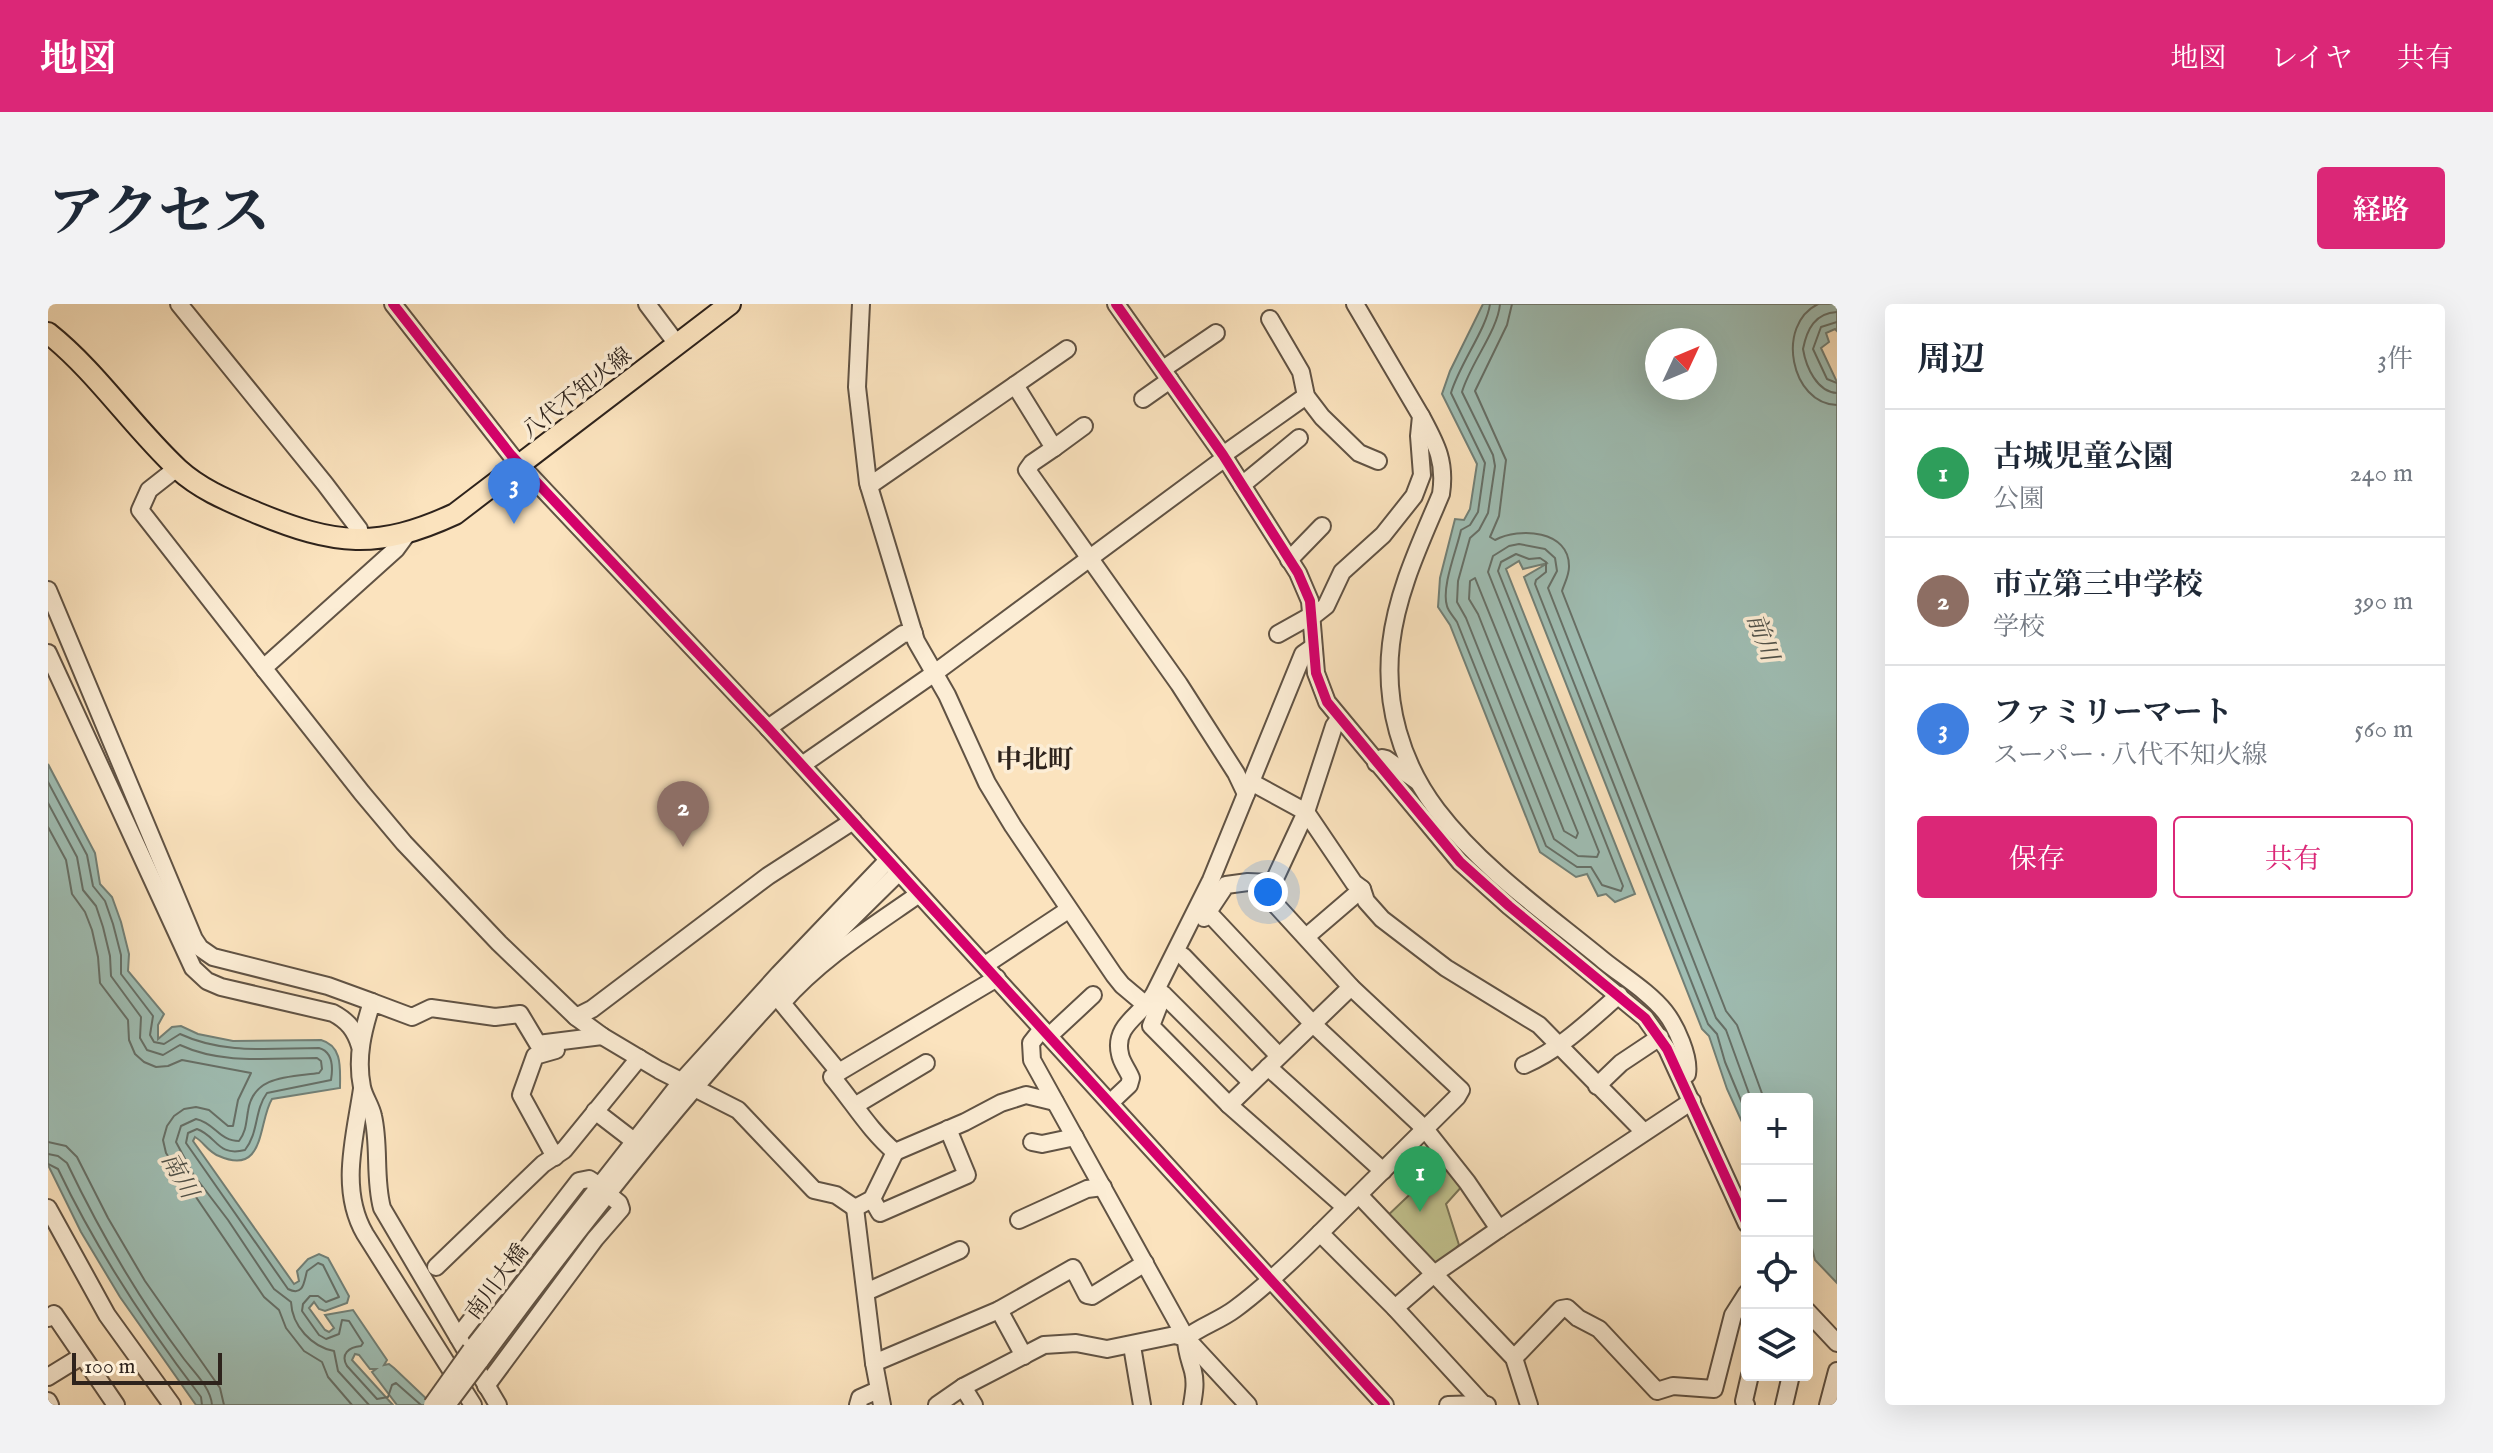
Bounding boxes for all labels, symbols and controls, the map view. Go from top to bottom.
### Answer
text: 地図 [40,37,116,85]
text: 地図 [2170,42,2226,77]
text: レイヤ [2270,42,2353,77]
text: 共有 [2397,42,2453,77]
button: 経路 [2317,167,2445,249]
text: アクセス [48,179,270,250]
north arrow [1645,328,1717,400]
text: 周辺 [1917,339,1985,382]
street label: 八代不知火線 [517,342,638,445]
text: 3件 [2377,343,2413,376]
text: 古城児童公園 [1993,439,2173,477]
text: 1 [1938,457,1948,490]
text: 240 m [2350,457,2413,490]
pin: 3 [488,458,540,524]
text: 公園 [1993,483,2045,516]
text: 市立第三中学校 [1993,567,2203,605]
text: 2 [1937,585,1949,618]
text: 390 m [2353,585,2413,618]
water label: 前川 [1739,610,1785,668]
text: 学校 [1993,611,2045,644]
text: ファミリーマート [1993,695,2232,733]
text: 3 [1938,713,1948,746]
text: 560 m [2354,713,2413,746]
text: スーパー · 八代不知火線 [1993,739,2268,772]
district label: 中北町 [996,744,1074,777]
pin: 2 [657,781,709,847]
button: 保存 [1917,816,2157,898]
button: 共有 [2173,816,2413,898]
your location [1248,872,1288,912]
map controls [1741,1093,1813,1381]
button: + [1741,1093,1813,1165]
pin: 1 [1394,1146,1446,1212]
water label: 南川 [153,1147,205,1207]
button: − [1741,1165,1813,1237]
button: locate [1741,1237,1813,1309]
street label: 南川大橋 [460,1239,535,1326]
button: layers [1741,1309,1813,1381]
scale bar [72,1349,222,1385]
text: 100 m [84,1353,136,1381]

